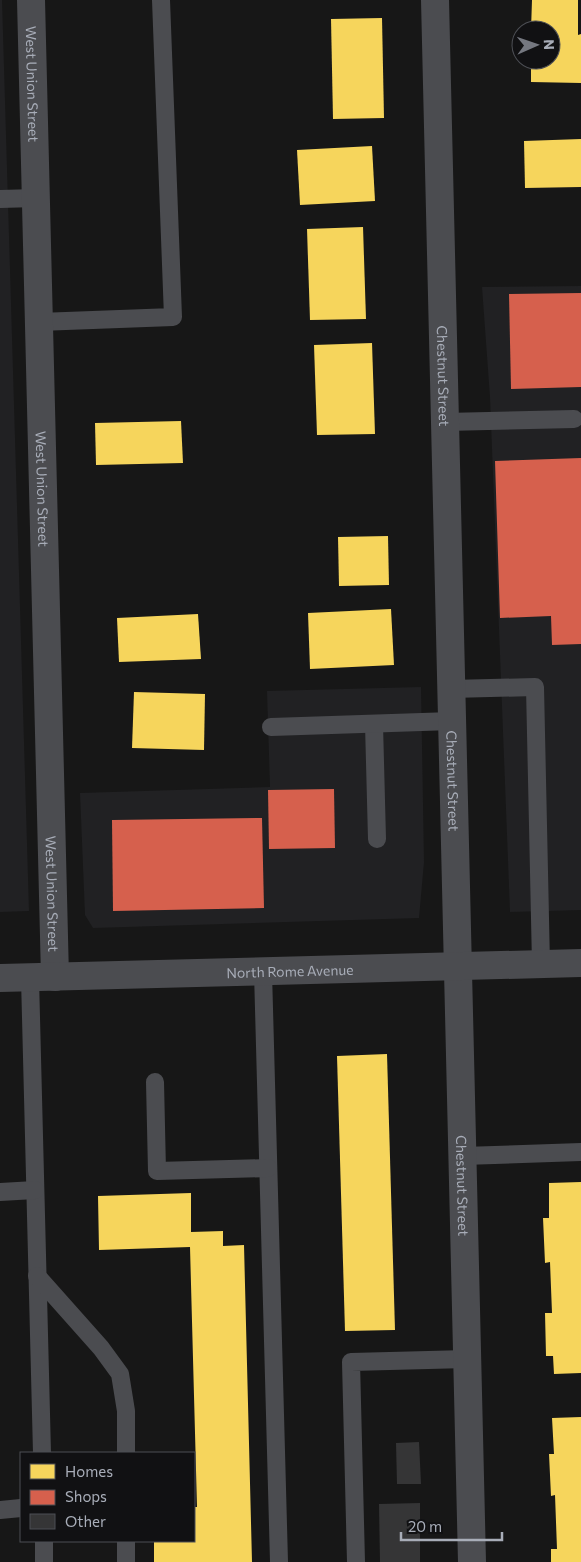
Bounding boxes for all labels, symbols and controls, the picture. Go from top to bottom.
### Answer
north arrow [511,20,561,70]
street label: West Union Street [23,26,43,142]
text: N [541,39,558,50]
street label: Chestnut Street [434,325,454,427]
street label: West Union Street [33,431,53,547]
street label: Chestnut Street [444,730,463,832]
street label: West Union Street [43,836,63,952]
street label: North Rome Avenue [226,960,354,981]
street label: Chestnut Street [453,1135,473,1237]
legend [20,1452,195,1542]
text: Homes [65,1462,113,1480]
text: Shops [65,1487,107,1505]
scale bar [401,1510,502,1542]
text: Other [65,1512,106,1530]
text: 20 m [408,1517,442,1535]

